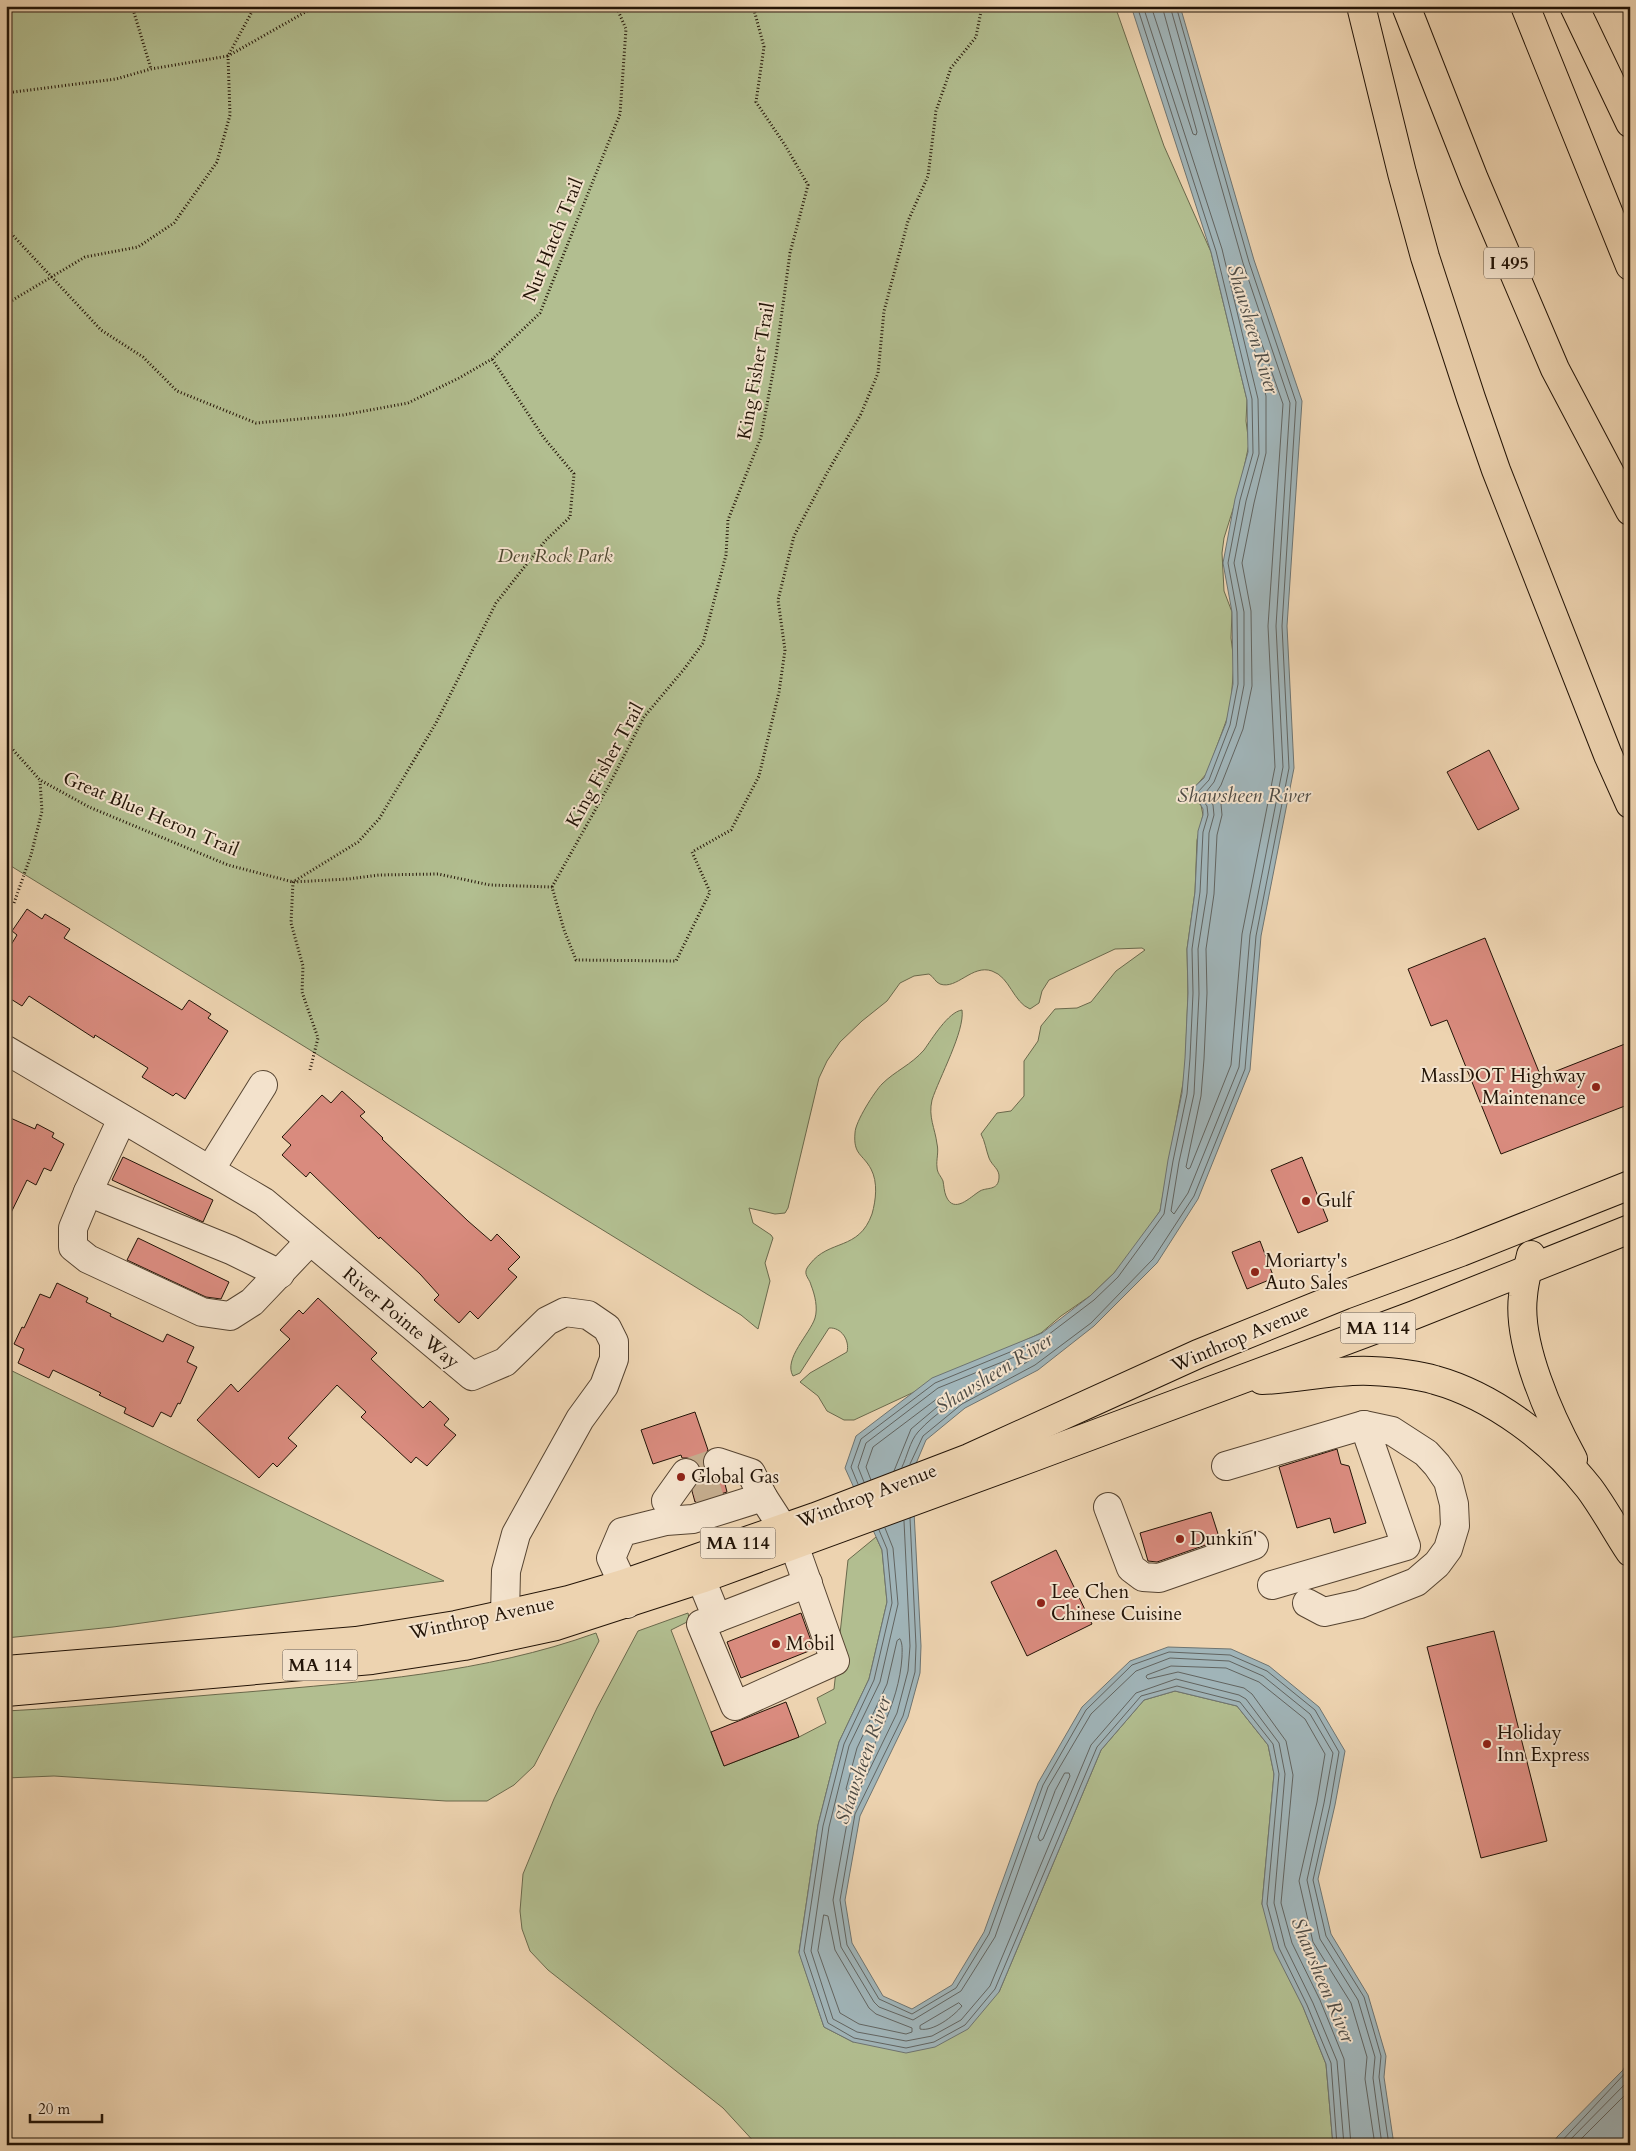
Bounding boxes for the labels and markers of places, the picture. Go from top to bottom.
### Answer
place label: MassDOT Highway Maintenance [1421,1063,1586,1111]
marker: MassDOT Highway Maintenance [1590,1081,1602,1093]
place label: Gulf [1316,1188,1355,1214]
marker: Gulf [1300,1195,1312,1207]
place label: Moriarty's Auto Sales [1265,1248,1348,1296]
marker: Moriarty's Auto Sales [1249,1266,1261,1278]
place label: Global Gas [691,1464,779,1490]
marker: Global Gas [675,1471,687,1483]
place label: Dunkin' [1190,1526,1257,1552]
marker: Dunkin' [1174,1533,1186,1545]
place label: Lee Chen Chinese Cuisine [1051,1579,1182,1627]
marker: Lee Chen Chinese Cuisine [1035,1597,1047,1609]
place label: Mobil [786,1631,835,1657]
marker: Mobil [770,1638,782,1650]
place label: Holiday Inn Express [1497,1720,1590,1768]
marker: Holiday Inn Express [1481,1738,1493,1750]

